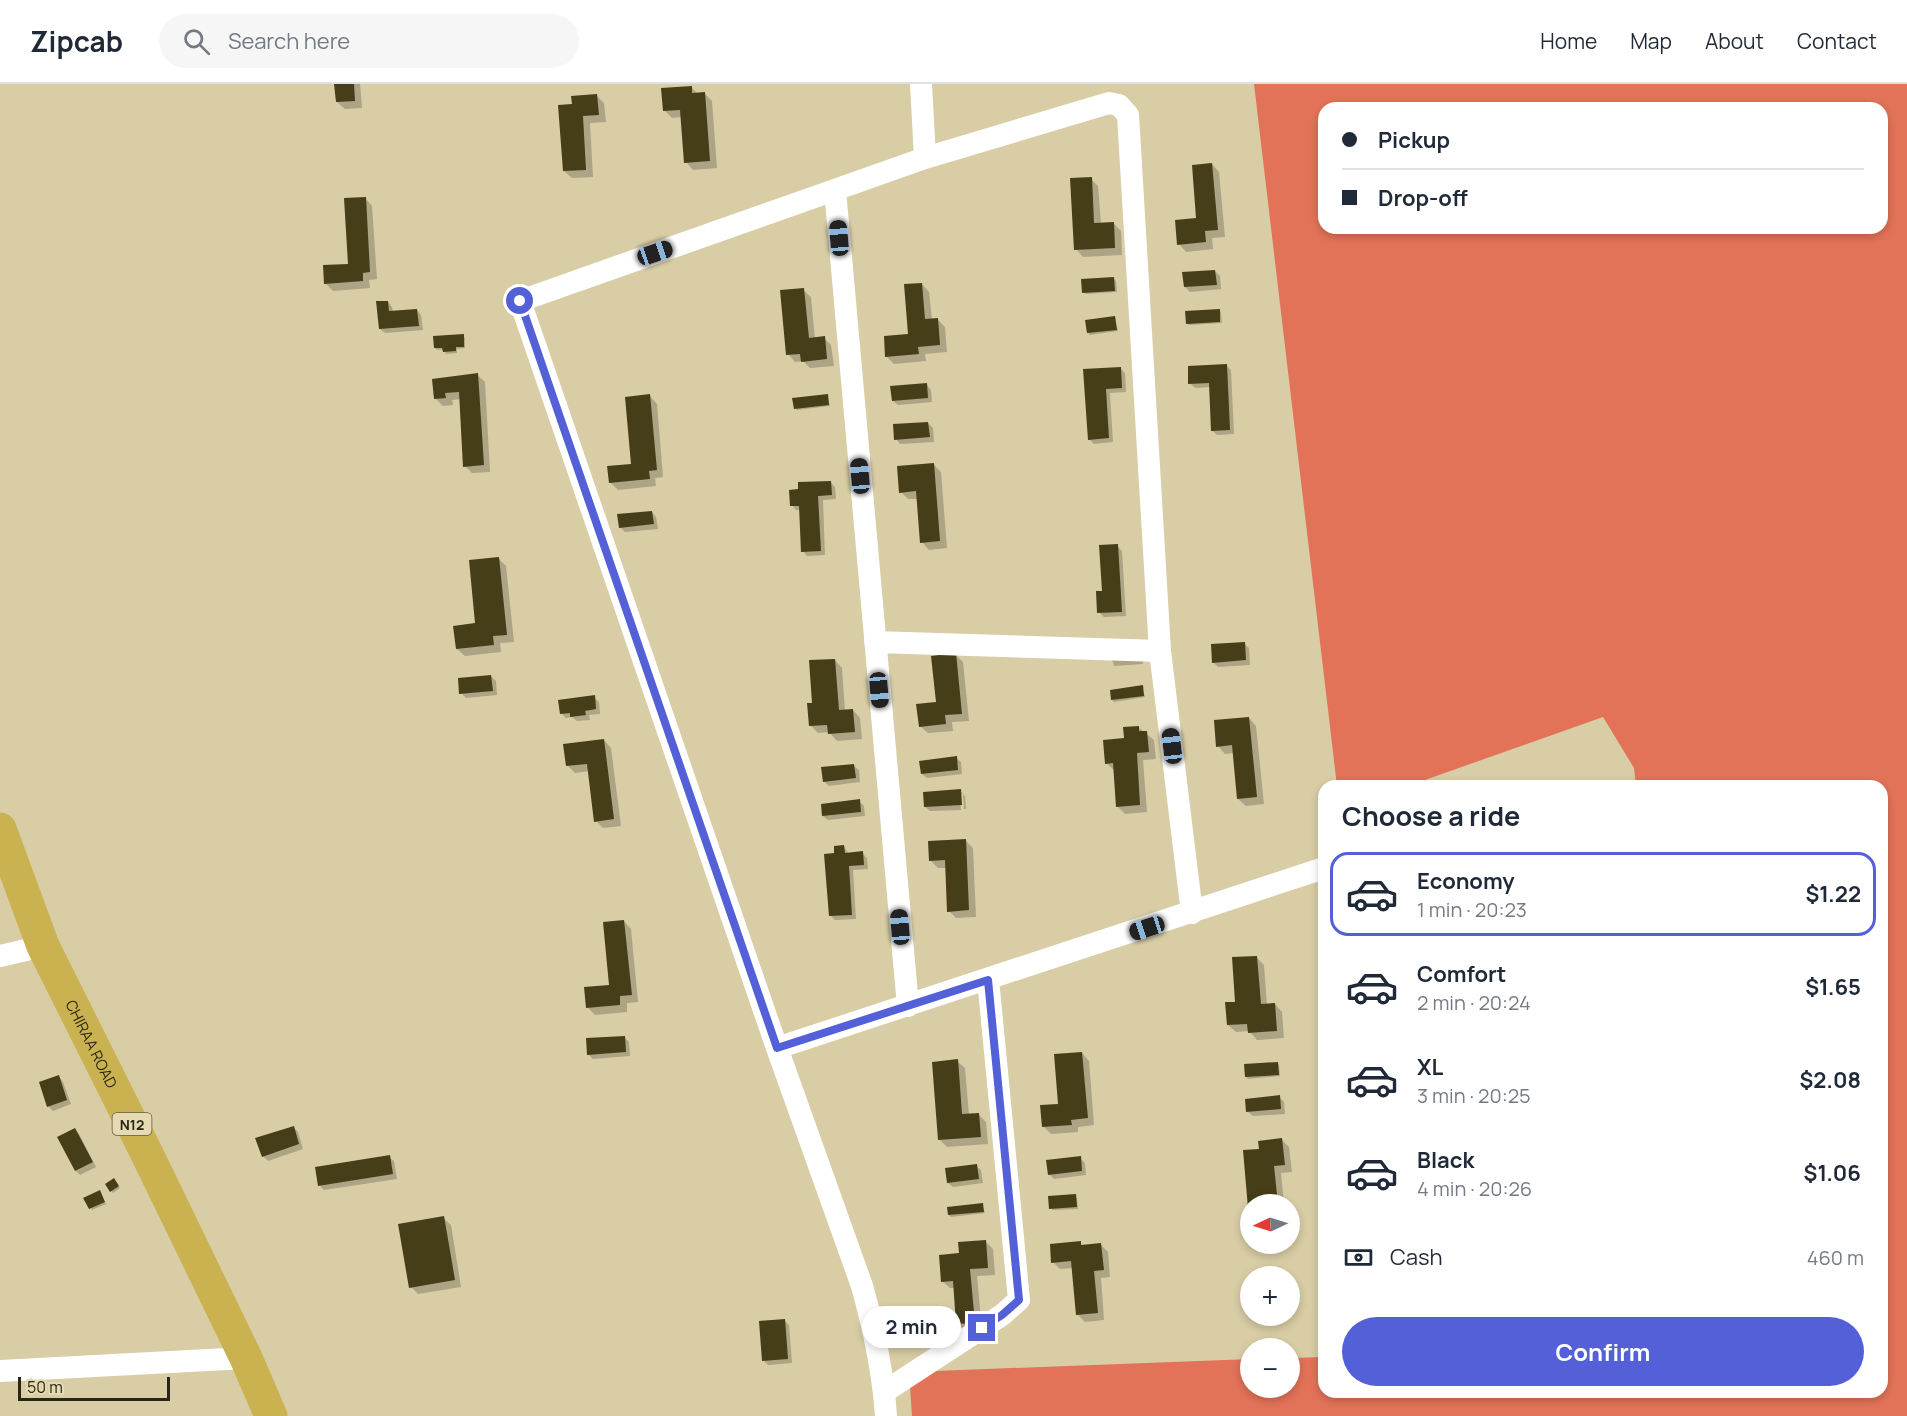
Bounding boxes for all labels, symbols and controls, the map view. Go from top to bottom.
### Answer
search box [159,14,579,68]
text: Zipcab [30,22,123,60]
icon: search [180,25,213,58]
text: Search here [228,26,350,56]
text: Home [1540,27,1597,55]
text: Map [1630,27,1672,55]
text: About [1705,27,1764,55]
text: Contact [1797,27,1877,55]
text: Pickup [1378,125,1450,155]
text: Drop-off [1378,183,1468,213]
car [828,219,850,257]
car [635,239,675,267]
route start [506,287,533,314]
car [849,457,871,495]
car [868,671,890,709]
car [1161,727,1183,765]
text: Choose a ride [1342,797,1520,834]
text: Economy [1417,866,1515,896]
icon: car [1345,867,1399,921]
text: $1.22 [1806,879,1861,909]
text: 1 min · 20:23 [1417,896,1527,923]
car [889,908,911,946]
car [1127,914,1167,942]
text: Comfort [1417,959,1506,989]
icon: car [1345,960,1399,1014]
text: $1.65 [1805,972,1861,1002]
text: 2 min · 20:24 [1417,989,1531,1016]
street label: CHIRAA ROAD [61,996,123,1092]
text: XL [1417,1052,1443,1082]
icon: car [1345,1053,1399,1107]
text: $2.08 [1799,1065,1861,1095]
text: 3 min · 20:25 [1417,1082,1531,1109]
road number: N12 [112,1113,152,1135]
text: Black [1417,1145,1474,1175]
icon: car [1345,1146,1399,1200]
text: $1.06 [1804,1158,1861,1188]
text: 4 min · 20:26 [1417,1175,1532,1202]
north arrow [1240,1194,1300,1254]
map controls [1240,1194,1300,1398]
icon: cash [1342,1241,1375,1274]
text: Cash [1390,1242,1443,1272]
text: 460 m [1807,1244,1864,1271]
button: + [1240,1266,1300,1326]
callout: 2 min [862,1307,961,1349]
text: 2 min [885,1313,938,1340]
route end [968,1314,995,1341]
button: Confirm [1342,1317,1864,1386]
button: − [1240,1338,1300,1398]
scale bar [18,1374,170,1402]
text: 50 m [27,1376,63,1398]

